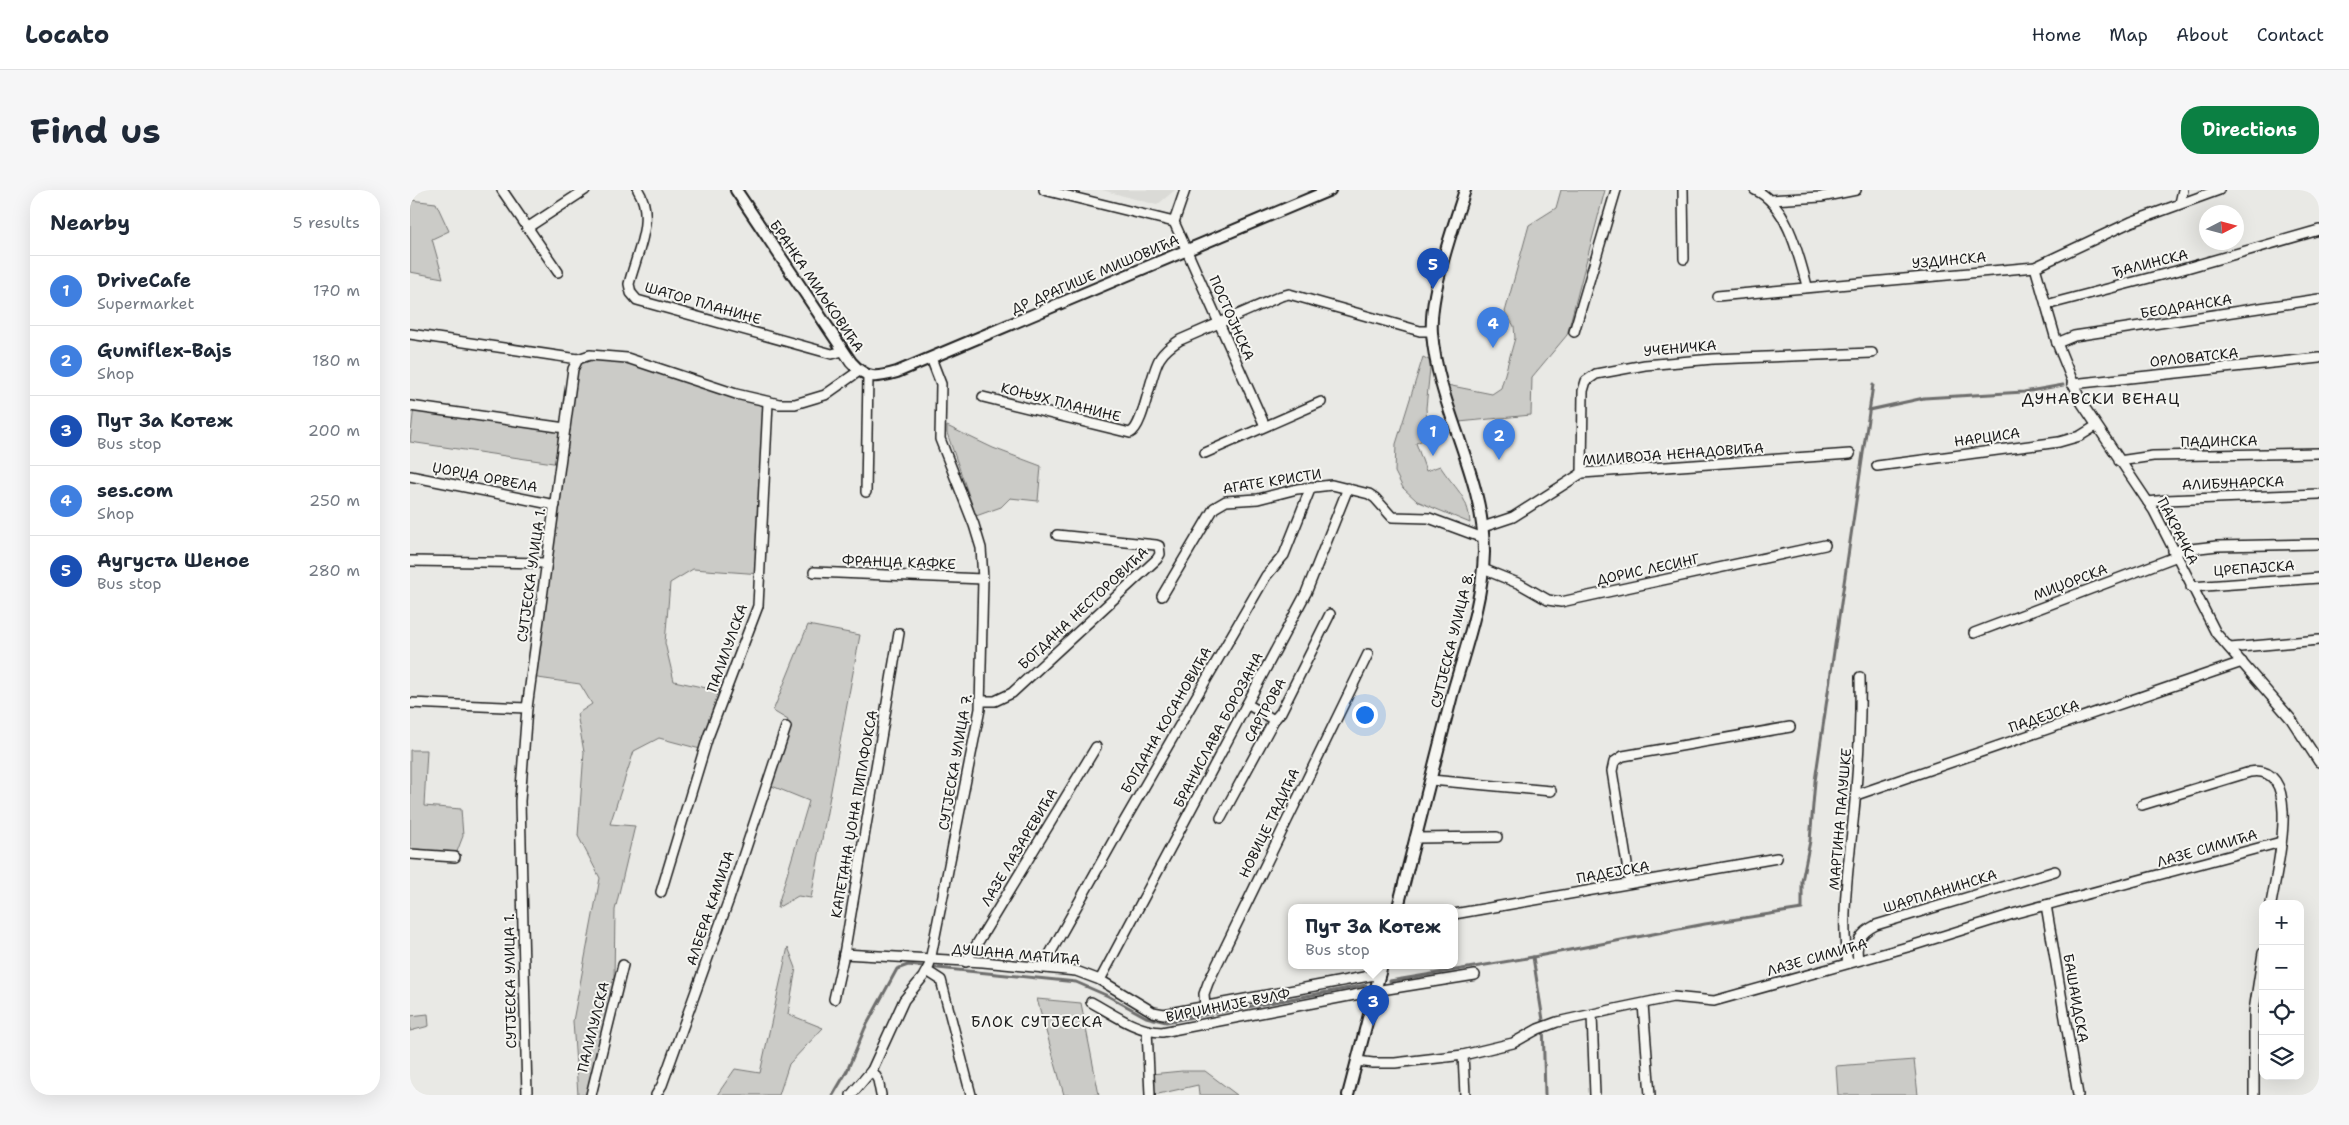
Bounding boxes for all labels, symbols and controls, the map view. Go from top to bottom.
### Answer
text: Locato [25,19,109,51]
text: Home [2032,23,2081,47]
text: Map [2109,23,2148,47]
text: About [2176,23,2229,47]
text: Contact [2257,23,2324,47]
button: Directions [2181,106,2319,154]
text: Find us [30,107,161,154]
north arrow [2199,205,2244,250]
text: Nearby [50,209,130,237]
text: 5 results [293,212,360,233]
street label: БРАНКА МИЉКОВИЋА [766,216,868,356]
street label: ДР ДРАГИШЕ МИШОВИЋА [1008,230,1182,318]
street label: ЂАЛИНСКА [2110,245,2190,281]
pin: 5 [1417,248,1449,289]
street label: УЗДИНСКА [1911,248,1987,272]
text: DriveCafe [97,268,191,293]
street label: ПОСТОЈНСКА [1205,273,1259,363]
street label: ШАТОР ПЛАНИНЕ [643,278,764,328]
text: 1 [62,280,70,301]
text: 170 m [313,280,360,301]
street label: БЕОДРАНСКА [2139,290,2233,322]
text: Supermarket [97,293,194,314]
pin: 4 [1477,307,1509,348]
street label: УЧЕНИЧКА [1643,336,1717,360]
text: Gumiflex-Bajs [97,338,232,363]
street label: ОРЛОВАТСКА [2149,343,2239,371]
text: 2 [60,350,72,371]
text: 180 m [312,350,360,371]
text: Shop [97,363,134,384]
street label: КОЊУХ ПЛАНИНЕ [999,378,1123,426]
district label: ДУНАВСКИ ВЕНАЦ [2022,388,2180,409]
text: Пут За Котеж [97,408,233,433]
pin: 1 [1417,415,1449,456]
pin: 2 [1483,419,1515,460]
text: 3 [60,420,72,441]
text: 200 m [308,420,360,441]
street label: НАРЦИСА [1953,423,2021,451]
street label: ПАДИНСКА [2180,431,2258,451]
text: Bus stop [97,433,162,454]
street label: МИЛИВОЈА НЕНАДОВИЋА [1582,439,1764,469]
street label: ЏОРЏА ОРВЕЛА [431,458,539,496]
street label: АГАТЕ КРИСТИ [1221,464,1323,498]
street label: АЛИБУНАРСКА [2181,472,2285,494]
text: ses.com [97,478,173,503]
text: 4 [60,490,72,511]
text: 250 m [309,490,360,511]
street label: ПАКРАЧКА [2153,494,2203,568]
text: Shop [97,503,134,524]
street label: СУТЈЕСКА УЛИЦА 1. [513,507,549,643]
street label: БОГДАНА НЕСТОРОВИЋА [1014,543,1152,673]
text: Аугуста Шеное [97,548,250,573]
street label: ДОРИС ЛЕСИНГ [1595,549,1702,589]
street label: ФРАНЦА КАФКЕ [842,551,957,573]
street label: ЦРЕПАЈСКА [2213,556,2295,580]
text: 5 [61,560,71,581]
text: 280 m [308,560,360,581]
street label: МИЏОРСКА [2030,560,2110,604]
street label: СУТЈЕСКА УЛИЦА 8. [1426,570,1478,710]
text: Bus stop [97,573,162,594]
street label: ПАЛИЛУЛСКА [703,601,751,695]
street label: БОГДАНА КОСАНОВИЋА [1117,643,1215,797]
street label: БРАНИСЛАВА БОРОЗАНА [1169,649,1267,811]
street label: САРТРОВА [1240,675,1290,745]
street label: СУТЈЕСКА УЛИЦА 7. [934,692,976,832]
street label: ПАДЕЈСКА [2006,696,2082,736]
your location [1352,702,1378,728]
street label: КАПЕТАНА ЏОНА ПИПЛФОКСА [827,709,881,919]
street label: МАРТИНА ПАЛУШКЕ [1825,747,1855,891]
street label: НОВИЦЕ ТАДИЋА [1235,765,1303,881]
street label: ЛАЗЕ ЛАЗАРЕВИЋА [977,785,1061,909]
street label: ЛАЗЕ СИМИЋА [2155,825,2259,871]
street label: АЛБЕРА КАМИЈА [682,848,738,968]
street label: ПАДЕЈСКА [1575,857,1651,887]
street label: ШАРПЛАНИНСКА [1881,865,1999,917]
map controls [2259,900,2304,1080]
button: + [2259,900,2304,945]
popup [1288,904,1458,969]
street label: СУТЈЕСКА УЛИЦА 1. [500,913,520,1049]
text: Пут За Котеж [1305,914,1441,939]
street label: ЛАЗЕ СИМИЋА [1765,934,1869,980]
street label: ДУШАНА МАТИЋА [951,939,1081,969]
text: Bus stop [1305,939,1370,960]
button: − [2259,945,2304,990]
street label: БАШАИДСКА [2059,952,2093,1044]
street label: ПАЛИЛУЛСКА [573,980,613,1074]
street label: ВИРЏИНИЈЕ ВУЛФ [1164,984,1292,1026]
pin: 3 [1357,985,1389,1026]
button: locate [2259,990,2304,1035]
district label: БЛОК СУТЈЕСКА [971,1012,1103,1032]
button: layers [2259,1035,2304,1080]

